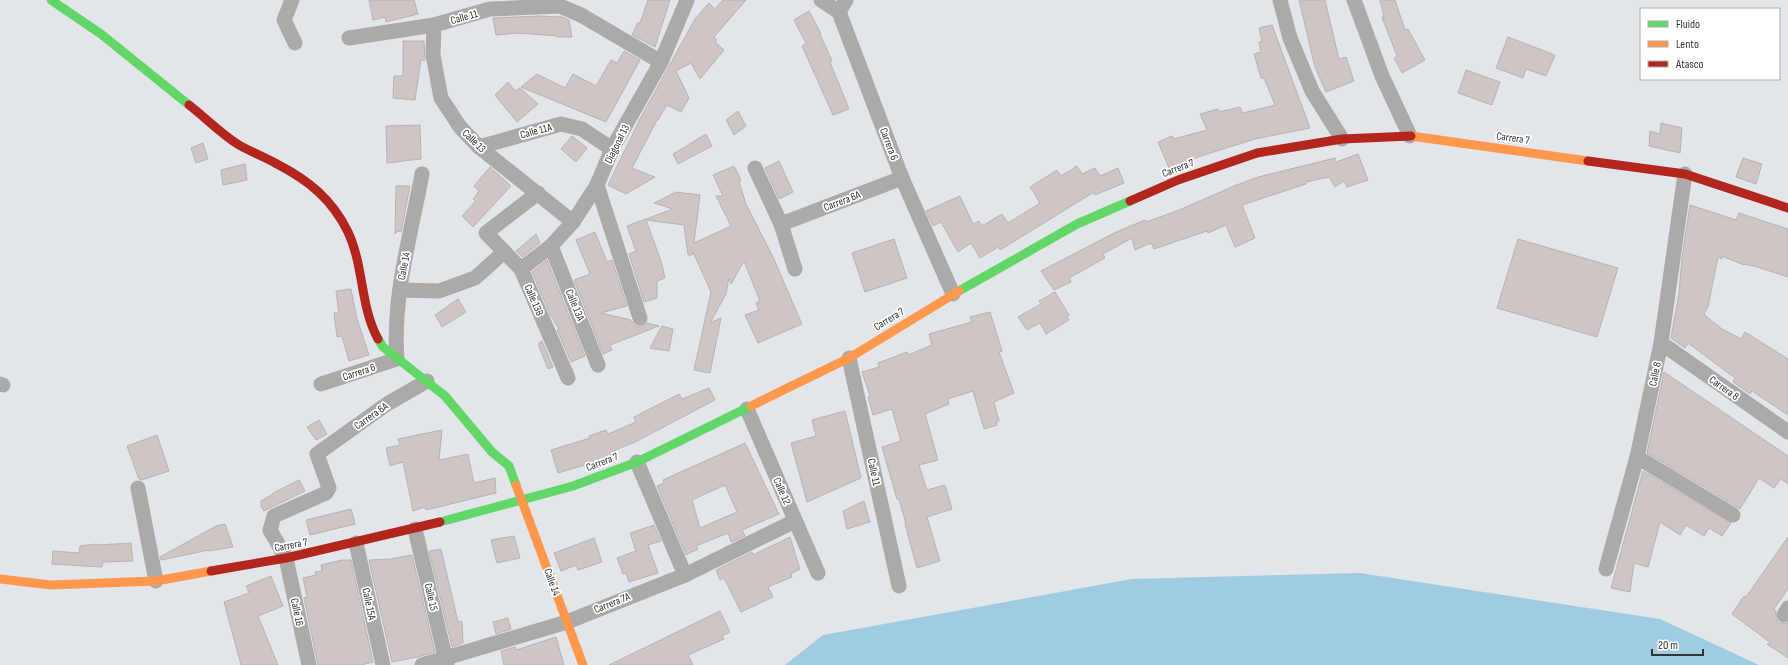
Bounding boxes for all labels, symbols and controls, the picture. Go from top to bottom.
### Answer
street label: Calle 11 [449,7,479,27]
legend [1640,8,1780,80]
text: Fluido [1676,17,1700,32]
text: Lento [1676,37,1699,52]
text: Atasco [1675,57,1703,72]
street label: Calle 11A [519,120,554,141]
street label: Diagonal 13 [602,122,632,166]
street label: Carrera 6 [877,126,901,162]
street label: Calle 13 [459,127,489,156]
street label: Carrera 7 [1496,129,1531,147]
street label: Carrera 7 [1160,156,1196,180]
street label: Carrera 6A [822,188,863,214]
street label: Calle 14 [395,251,413,281]
street label: Calle 13B [522,282,546,318]
street label: Calle 13A [563,287,587,323]
street label: Carrera 7 [871,304,907,333]
street label: Carrera 6 [341,361,377,383]
street label: Calle 8 [1646,361,1664,387]
street label: Carrera 8 [1706,373,1742,403]
street label: Carrera 6A [352,399,391,432]
street label: Carrera 7 [584,450,620,474]
street label: Calle 11 [865,457,883,487]
street label: Calle 12 [770,475,794,507]
street label: Carrera 7 [273,535,309,555]
street label: Calle 14 [541,567,563,598]
street label: Calle 15 [422,582,440,612]
street label: Calle 15A [359,587,379,622]
street label: Carrera 7A [592,590,632,616]
street label: Calle 16 [288,597,306,627]
scale bar [1652,631,1703,657]
text: 20 m [1658,638,1678,653]

